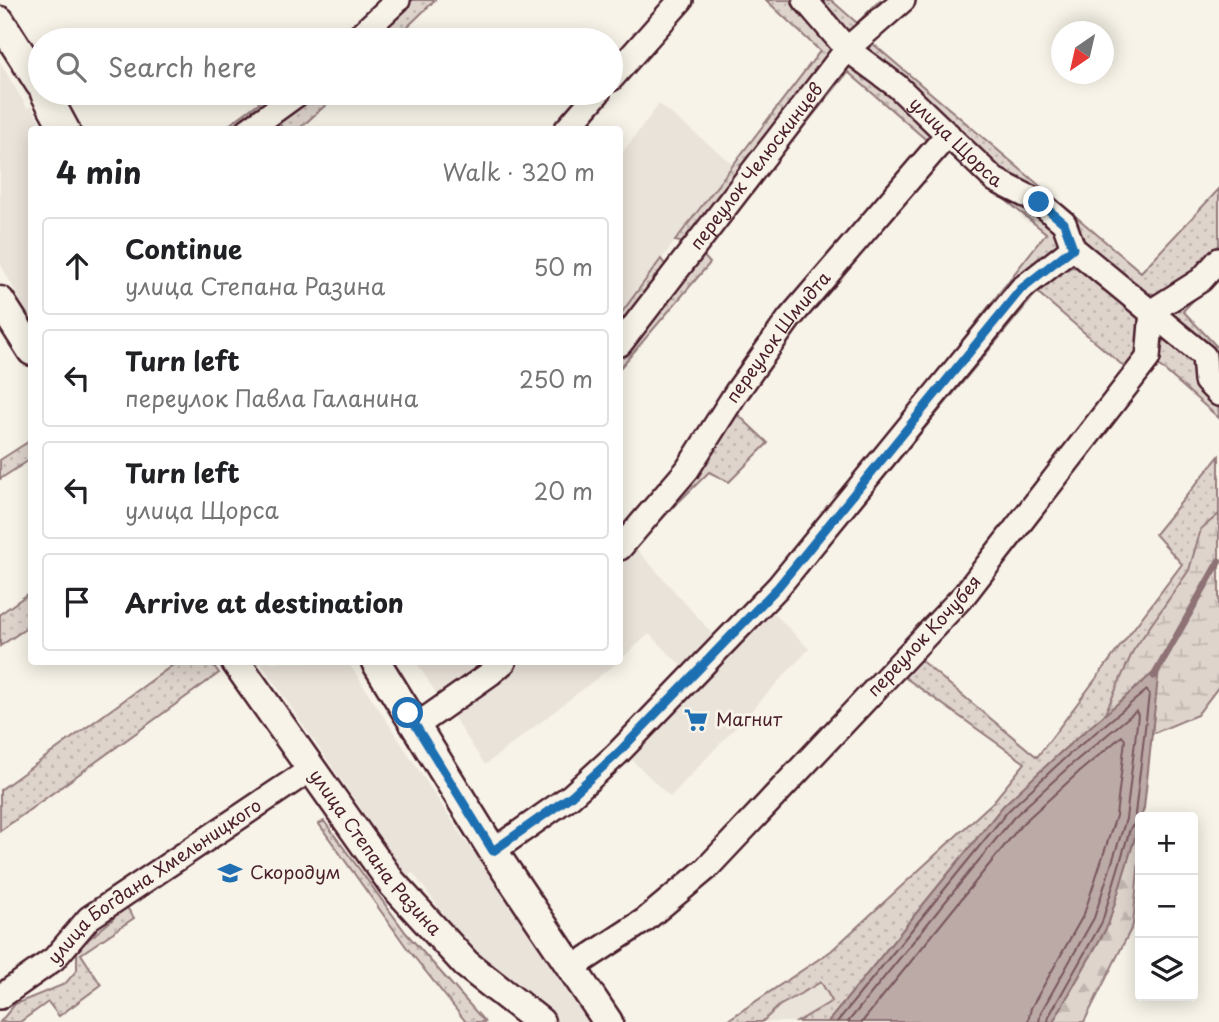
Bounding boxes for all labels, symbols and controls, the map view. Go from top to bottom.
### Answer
north arrow [1051,21,1114,84]
search box [28,28,623,105]
text: Search here [108,47,257,86]
icon: search [52,48,90,86]
street label: переулок Челюскинцев [682,76,829,255]
street label: улица Щорса [904,90,1007,194]
text: 4 min [56,149,142,194]
text: Walk · 320 m [442,154,595,189]
route end [1023,186,1054,217]
text: Continue [125,229,242,268]
icon: ahead [58,247,96,285]
text: 50 m [533,249,593,284]
street label: переулок Шмидта [718,265,836,408]
text: улица Степана Разина [125,268,385,303]
text: Turn left [125,341,240,380]
icon: left [58,359,96,397]
text: 250 m [519,361,593,396]
text: переулок Павла Галанина [125,380,418,415]
text: Turn left [125,453,240,492]
icon: left [58,471,96,509]
text: 20 m [534,473,593,508]
text: улица Щорса [125,492,279,527]
street label: переулок Кочубея [860,569,987,702]
icon: arrive [58,583,96,621]
text: Arrive at destination [125,583,404,622]
route start [392,697,423,728]
place label: Магнит [716,705,783,732]
supermarket icon: Магнит [682,706,710,734]
street label: улица Степана Разина [304,763,449,941]
street label: улица Богдана Хмельницкого [40,791,266,969]
map controls [1135,812,1198,1001]
button: + [1135,812,1198,875]
place label: Скородум [250,858,341,885]
school or university icon: Скородум [216,859,244,887]
button: − [1135,875,1198,938]
button: layers [1135,938,1198,1001]

